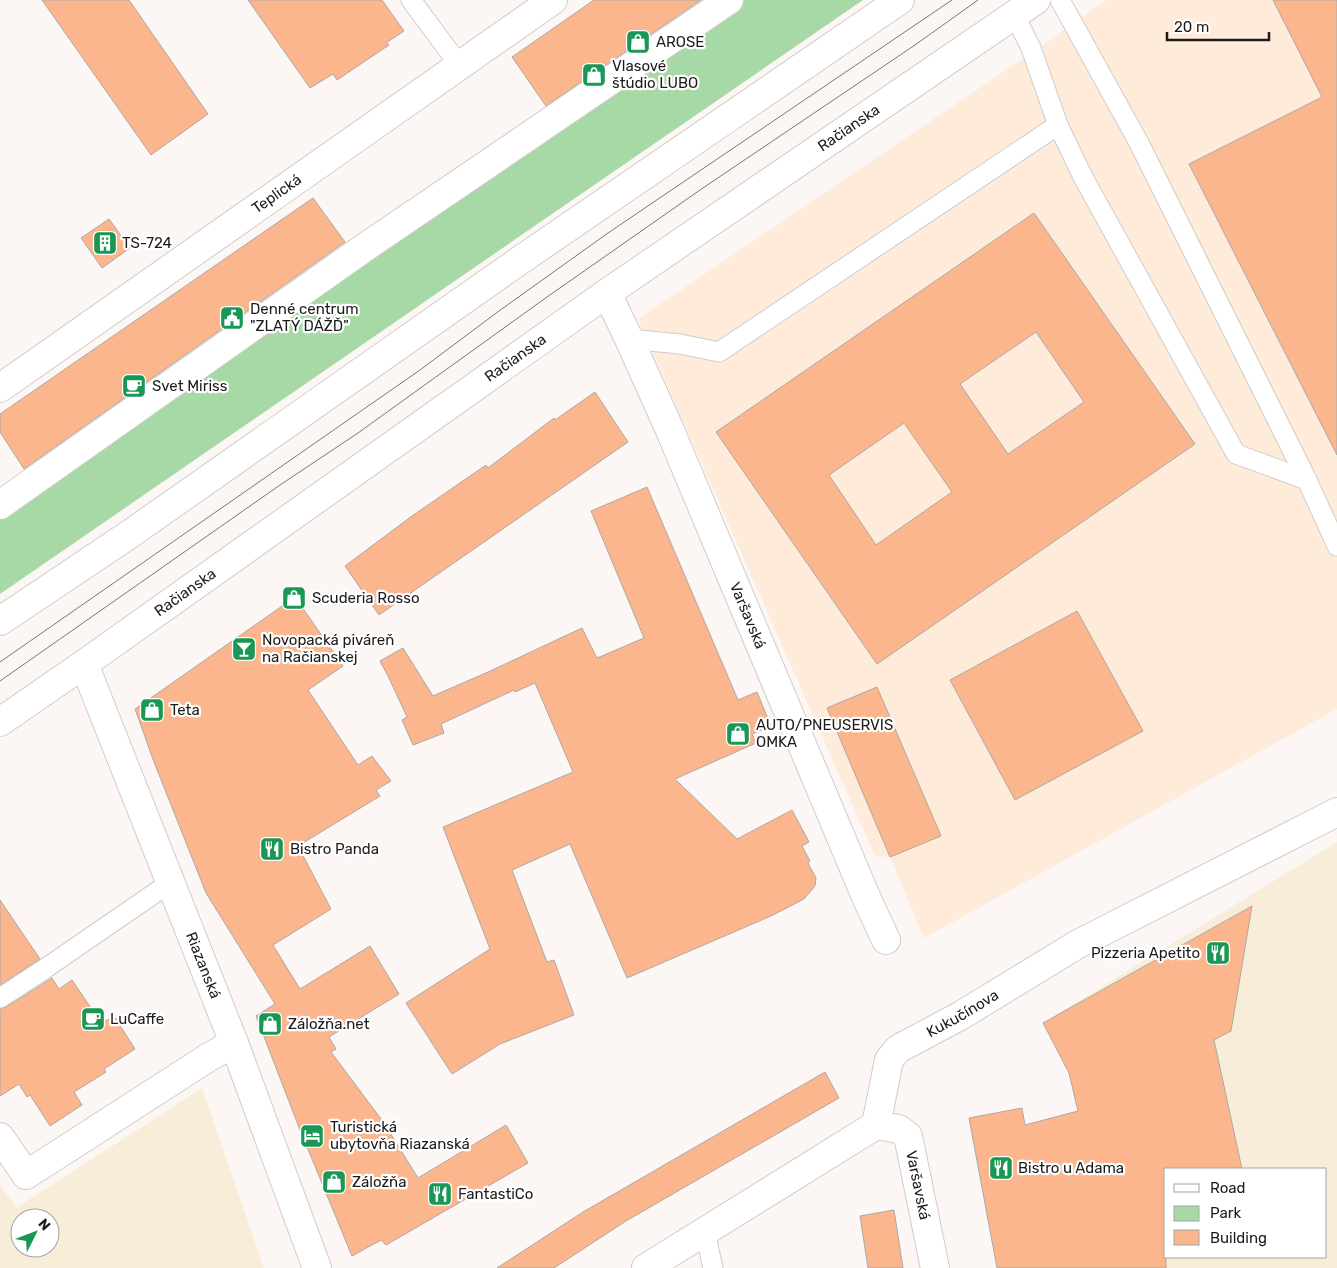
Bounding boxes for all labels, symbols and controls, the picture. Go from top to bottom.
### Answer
scale bar [1167,10,1270,42]
text: 20 m [1174,18,1209,36]
shop icon: AROSE [625,29,651,55]
place label: AROSE [656,33,704,51]
place label: Vlasové štúdio LUBO [612,57,698,92]
shop icon: Vlasové štúdio LUBO [581,62,607,88]
street label: Račianska [814,100,883,155]
street label: Teplická [249,170,305,217]
building icon: TS-724 [92,230,118,256]
place label: TS-724 [122,234,172,252]
place label: Denné centrum "ZLATÝ DÁŽĎ" [250,300,359,335]
public building icon: Denné centrum "ZLATÝ DÁŽĎ" [219,305,245,331]
street label: Račianska [481,330,550,386]
cafe icon: Svet Miriss [121,373,147,399]
place label: Svet Miriss [152,377,228,395]
street label: Račianska [151,564,219,620]
street label: Varšavská [726,580,770,651]
shop icon: Scuderia Rosso [281,585,307,611]
place label: Scuderia Rosso [312,589,420,607]
place label: Novopacká piváreň na Račianskej [262,631,394,666]
bar icon: Novopacká piváreň na Račianskej [231,636,257,662]
shop icon: Teta [139,697,165,723]
place label: Teta [170,701,200,719]
place label: AUTO/PNEUSERVIS OMKA [756,716,893,751]
shop icon: AUTO/PNEUSERVIS OMKA [725,721,751,747]
restaurant icon: Bistro Panda [259,836,285,862]
place label: Bistro Panda [290,840,379,858]
street label: Riazanská [182,929,225,1001]
restaurant icon: Pizzeria Apetito [1205,940,1231,966]
place label: Pizzeria Apetito [1091,944,1200,962]
street label: Kukučínova [923,986,1002,1041]
cafe icon: LuCaffe [80,1006,106,1032]
place label: LuCaffe [110,1010,164,1028]
shop icon: Záložňa.net [257,1011,283,1037]
place label: Záložňa.net [288,1015,370,1033]
place label: Turistická ubytovňa Riazanská [330,1118,470,1153]
hotel icon: Turistická ubytovňa Riazanská [299,1123,325,1149]
street label: Varšavská [902,1149,934,1222]
restaurant icon: Bistro u Adama [988,1155,1014,1181]
place label: Bistro u Adama [1018,1159,1124,1177]
legend [1164,1168,1327,1258]
shop icon: Záložňa [321,1169,347,1195]
place label: Záložňa [352,1173,406,1191]
text: Road [1210,1179,1246,1197]
restaurant icon: FantastiCo [427,1181,453,1207]
place label: FantastiCo [458,1185,533,1203]
text: Park [1210,1204,1241,1222]
north arrow [10,1208,60,1258]
text: N [35,1215,54,1234]
text: Building [1210,1229,1267,1247]

